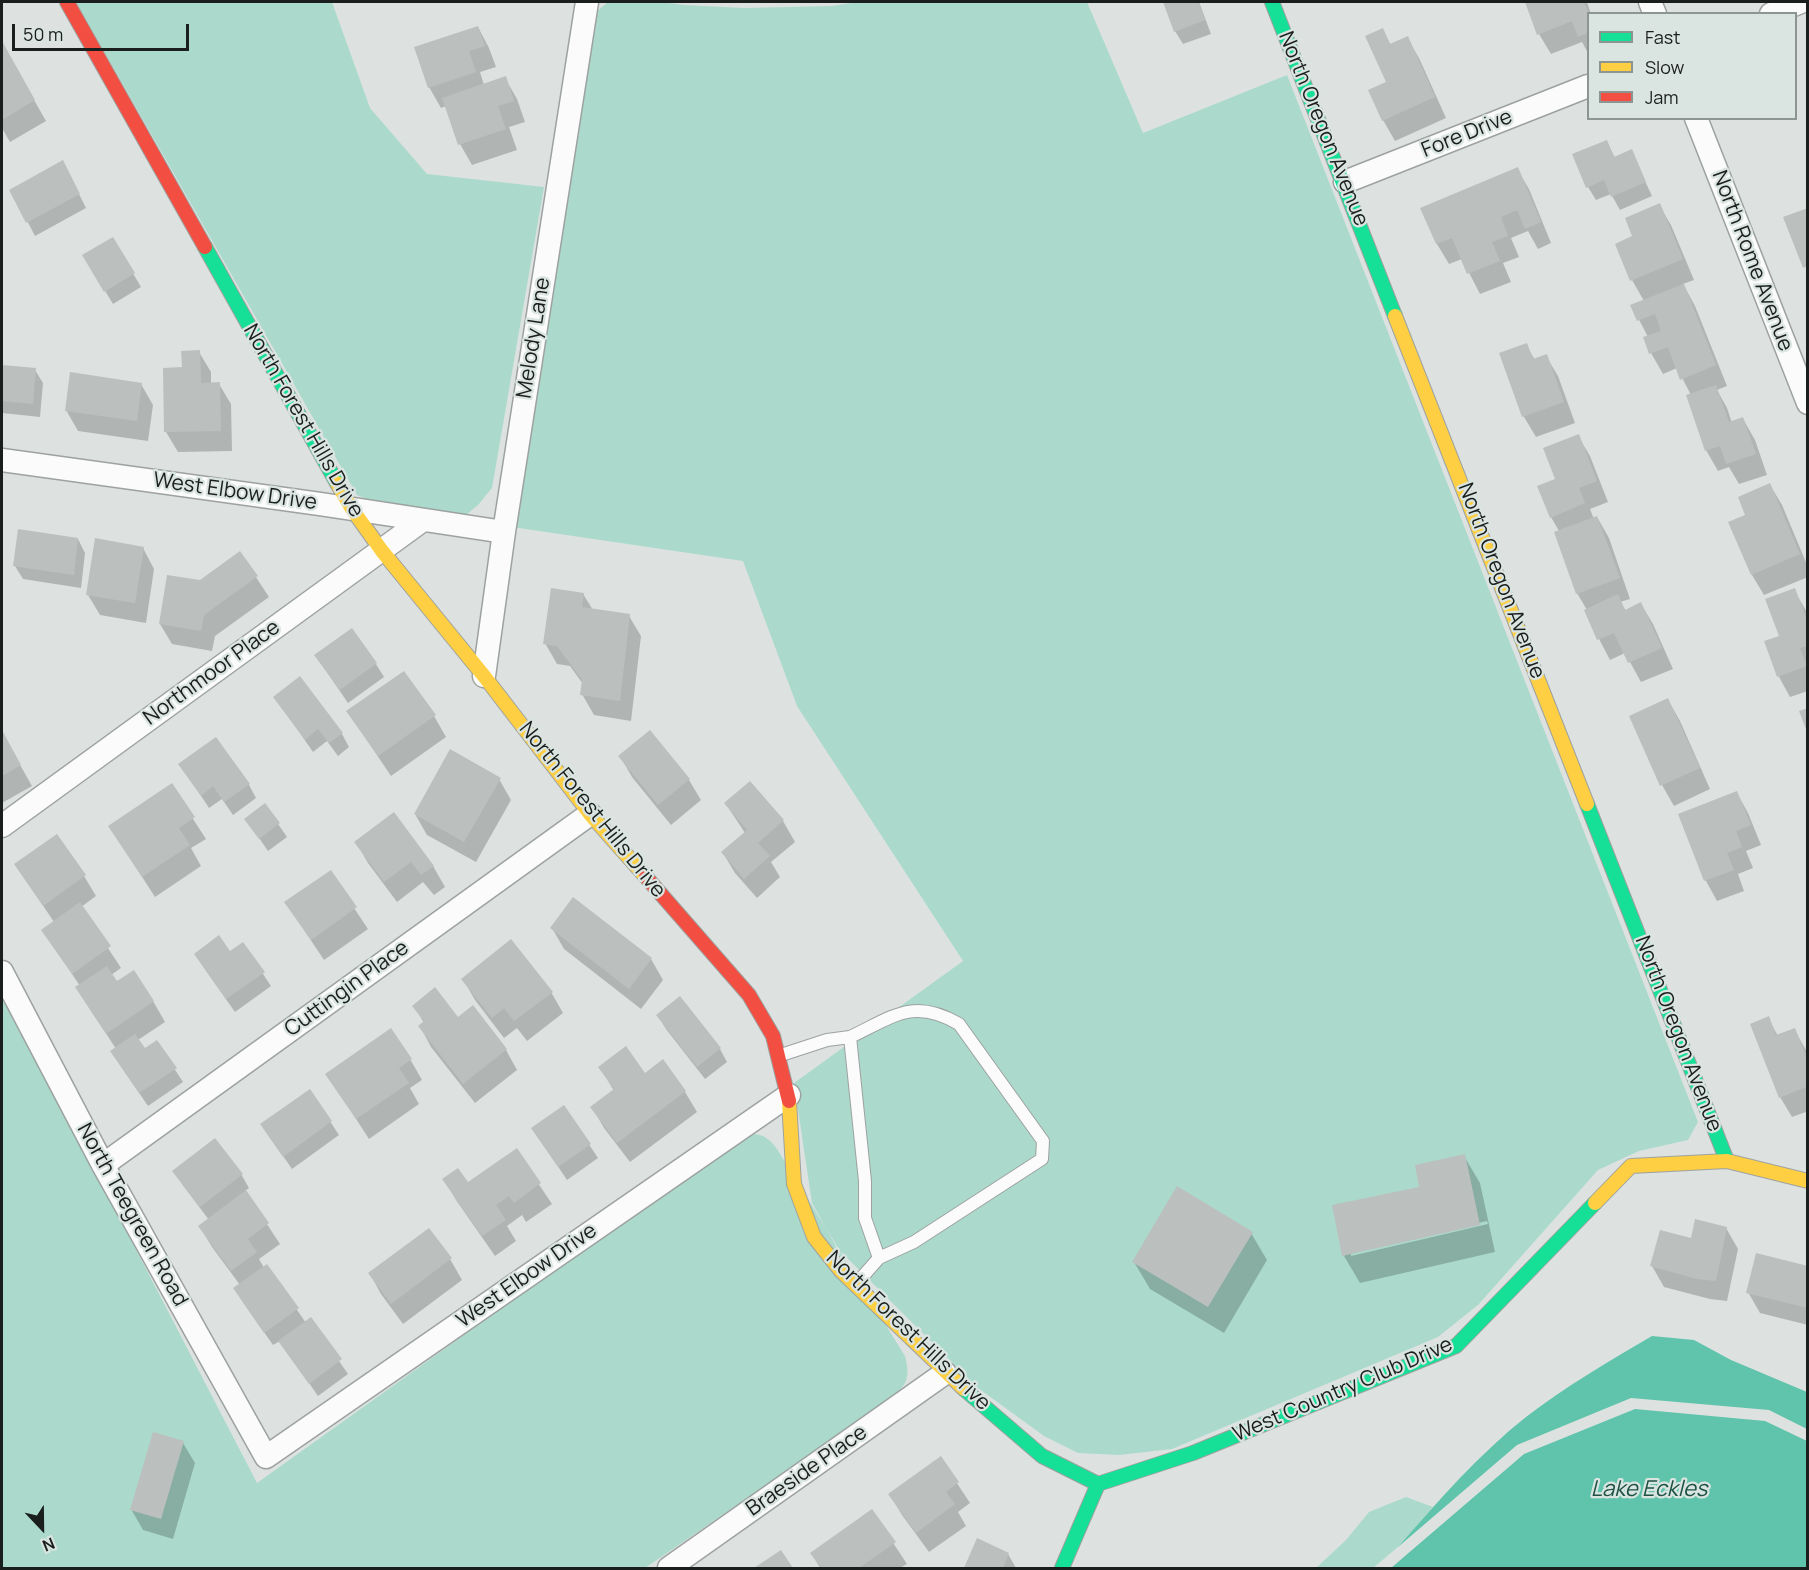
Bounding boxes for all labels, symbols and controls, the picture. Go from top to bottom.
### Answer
scale bar [15,12,192,50]
legend [1587,12,1797,120]
text: 50 m [23,22,63,46]
text: Fast [1645,25,1680,49]
street label: North Oregon Avenue [1272,28,1374,230]
text: Slow [1645,55,1684,79]
text: Jam [1645,85,1679,109]
street label: Fore Drive [1418,104,1516,164]
street label: North Rome Avenue [1706,167,1798,355]
street label: Melody Lane [512,276,556,400]
street label: North Forest Hills Drive [237,320,369,522]
street label: West Elbow Drive [152,468,318,516]
street label: North Oregon Avenue [1452,480,1550,682]
street label: Northmoor Place [139,615,285,731]
street label: North Forest Hills Drive [513,717,671,903]
street label: North Oregon Avenue [1629,933,1727,1135]
street label: Cuttingin Place [280,936,414,1042]
street label: North Teegreen Road [71,1119,193,1311]
street label: West Elbow Drive [452,1218,602,1334]
street label: North Forest Hills Drive [821,1246,995,1416]
street label: West Country Club Drive [1229,1332,1457,1448]
street label: Braeside Place [742,1420,872,1522]
water label: Lake Eckles [1591,1477,1707,1503]
north arrow [12,1498,72,1558]
text: N [39,1532,58,1557]

